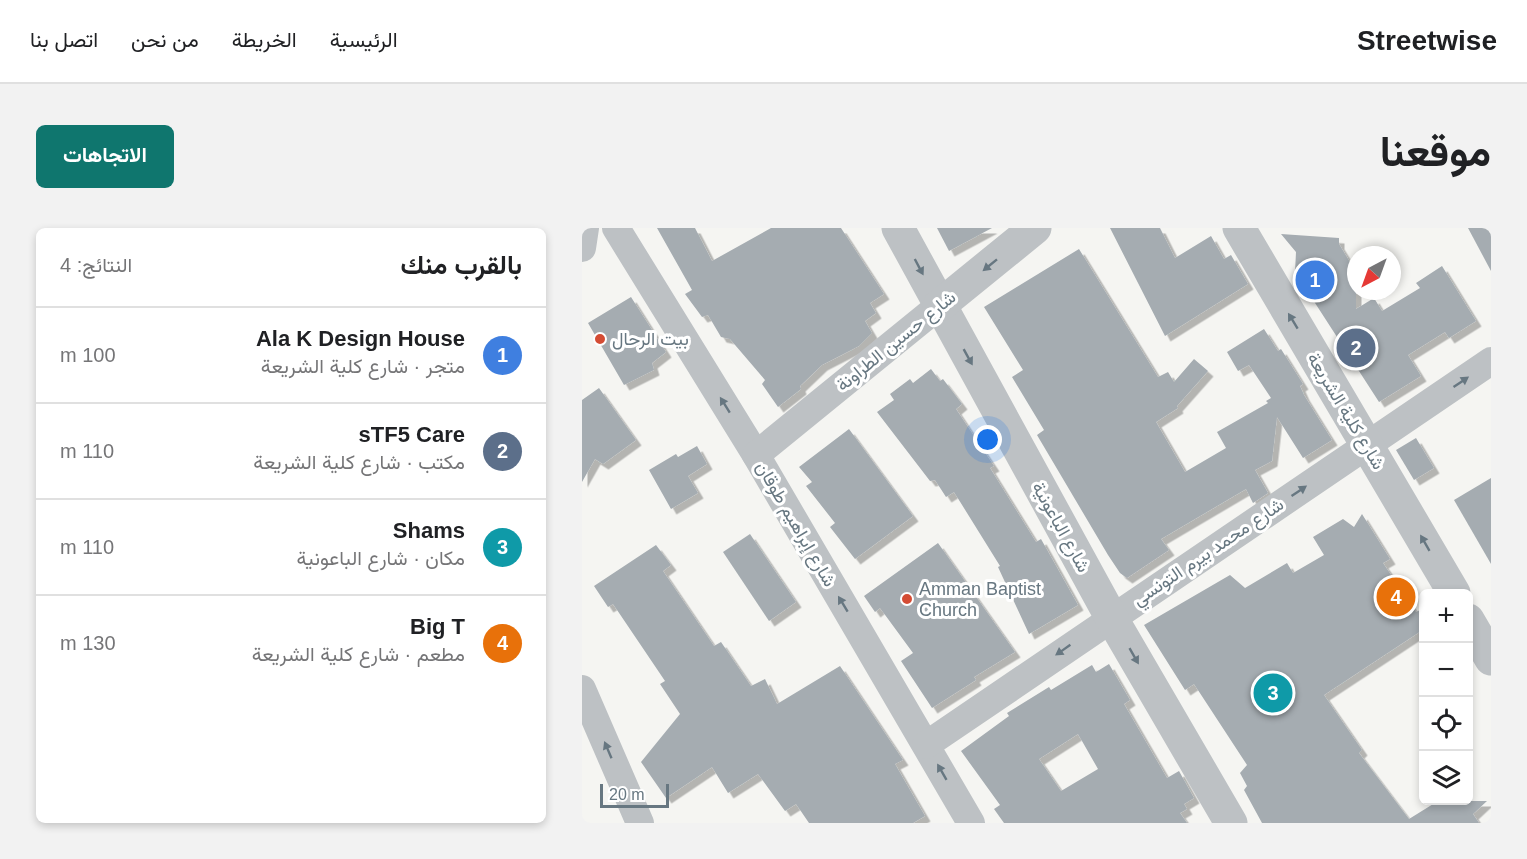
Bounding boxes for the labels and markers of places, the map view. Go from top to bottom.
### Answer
pin: 1 [1296,257,1334,302]
pin: 2 [1336,326,1376,370]
place label: بيت الرحال [612,329,689,350]
marker: بيت الرحال [593,332,607,346]
pin: 4 [1376,574,1416,620]
place label: Amman Baptist Church [919,579,1041,620]
marker: Amman Baptist Church [900,592,914,606]
pin: 3 [1254,670,1292,716]

